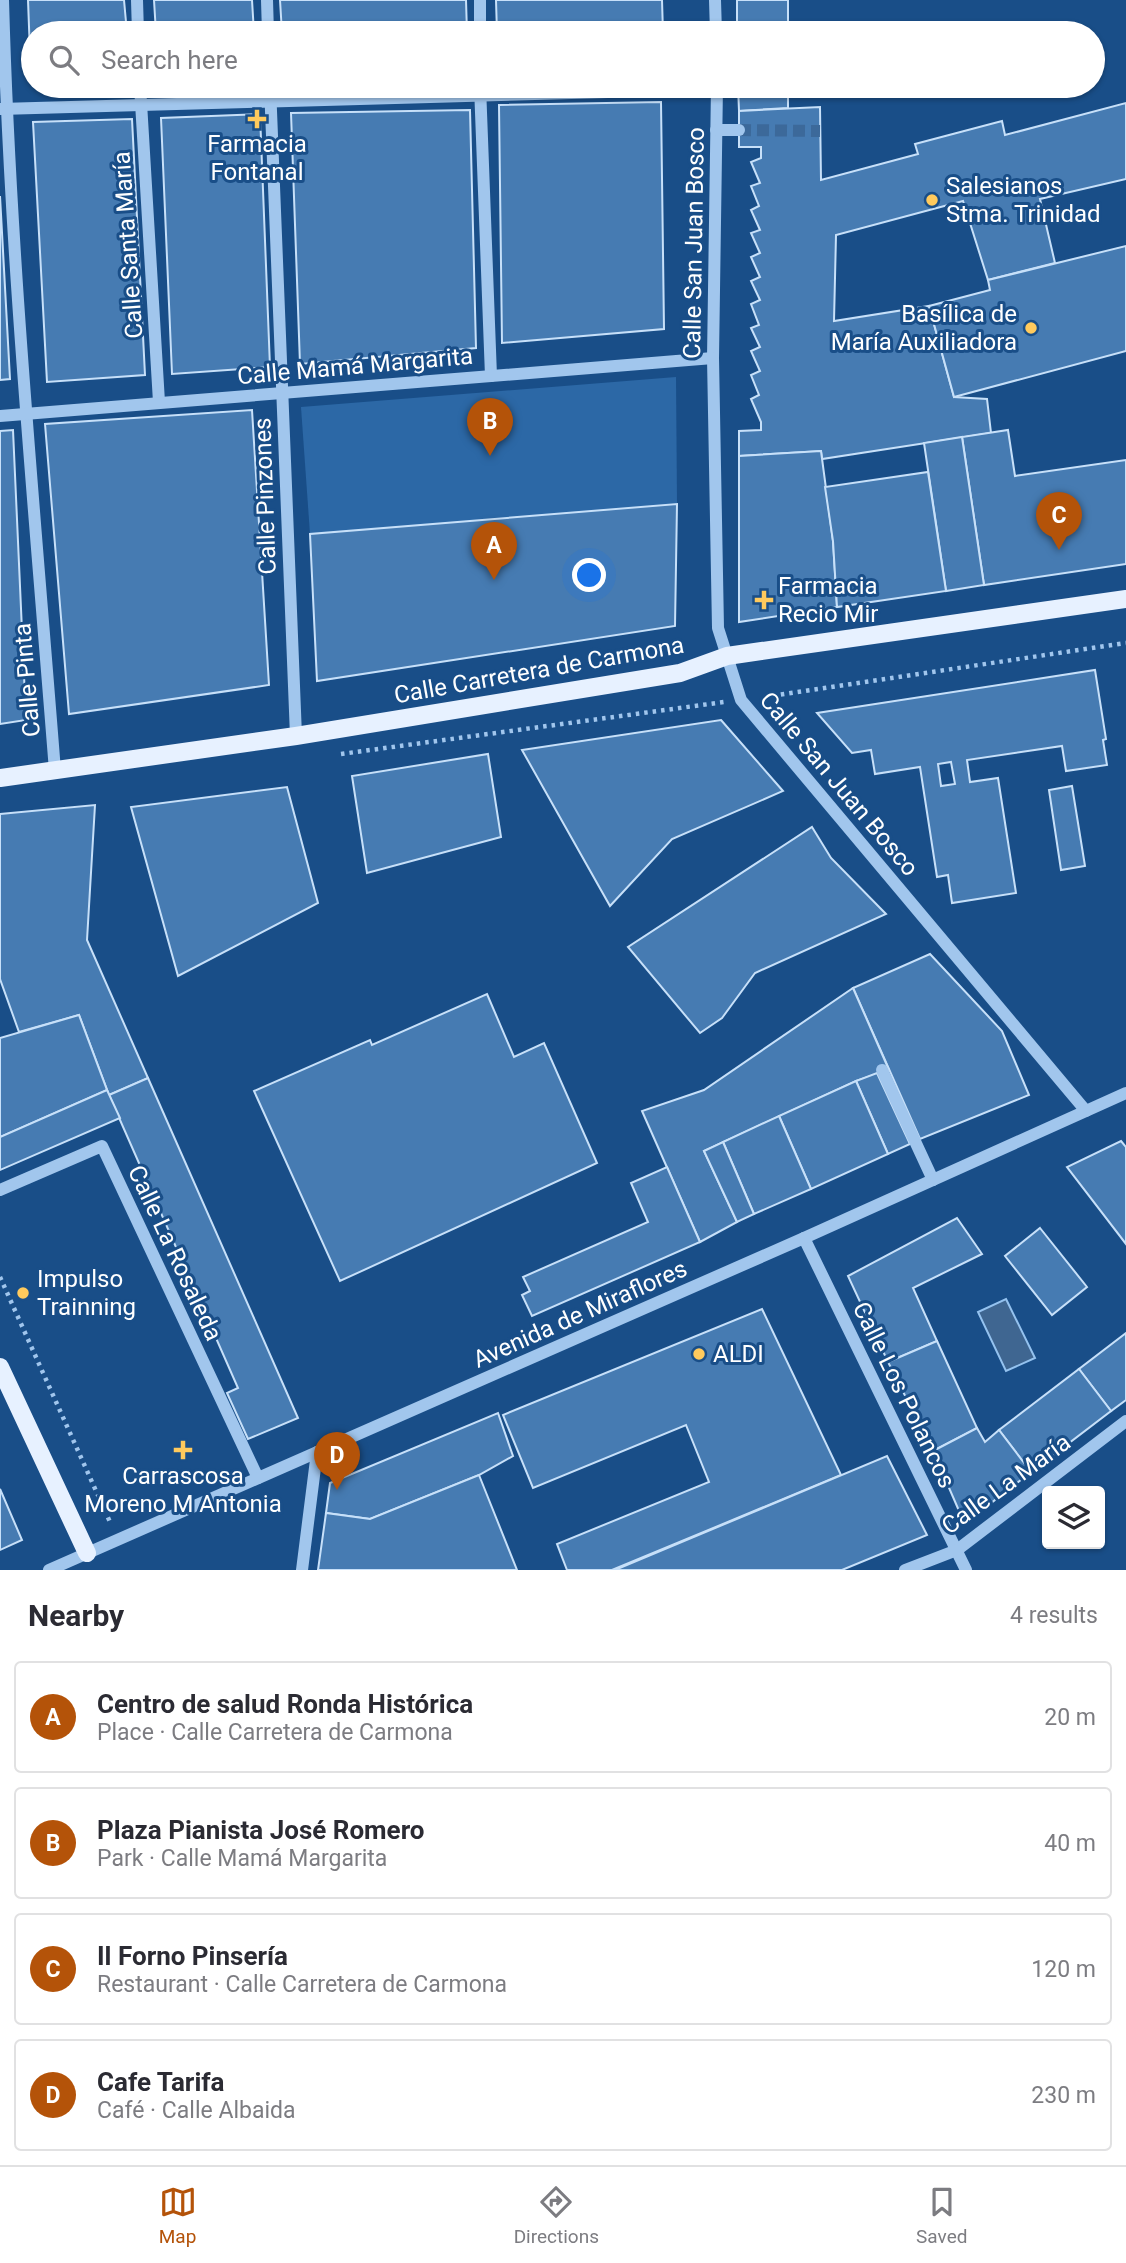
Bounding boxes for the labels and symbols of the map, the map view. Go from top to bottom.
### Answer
marker: Farmacia Fontanal [249,111,265,127]
street label: Calle San Juan Bosco [678,127,710,359]
place label: Farmacia Fontanal [207,130,307,186]
street label: Calle Santa María [107,150,149,340]
place label: Salesianos Stma. Trinidad [946,172,1101,228]
marker: Salesianos Stma. Trinidad [924,192,940,208]
place label: Basílica de María Auxiliadora [831,300,1017,356]
marker: Basílica de María Auxiliadora [1023,320,1039,336]
street label: Calle Mamá Margarita [236,342,474,390]
pin: B [467,398,513,456]
street label: Calle Pinzones [248,417,282,575]
pin: C [1036,492,1082,550]
pin: A [471,522,517,580]
your location [572,558,606,592]
place label: Farmacia Recio Mir [778,572,878,628]
marker: Farmacia Recio Mir [756,592,772,608]
street label: Calle Pinta [8,622,46,738]
street label: Calle Carretera de Carmona [392,631,686,709]
street label: Calle San Juan Bosco [754,686,924,882]
street label: Calle La Rosaleda [122,1161,228,1345]
street label: Avenida de Miraflores [469,1254,691,1374]
place label: Impulso Trainning [37,1265,136,1321]
marker: Impulso Trainning [15,1285,31,1301]
street label: Calle Los Polancos [847,1297,961,1493]
place label: ALDI [713,1340,764,1368]
marker: ALDI [691,1346,707,1362]
street label: Calle La María [936,1428,1076,1540]
pin: D [314,1432,360,1490]
marker: Carrascosa Moreno M Antonia [175,1442,191,1458]
place label: Carrascosa Moreno M Antonia [84,1462,282,1518]

